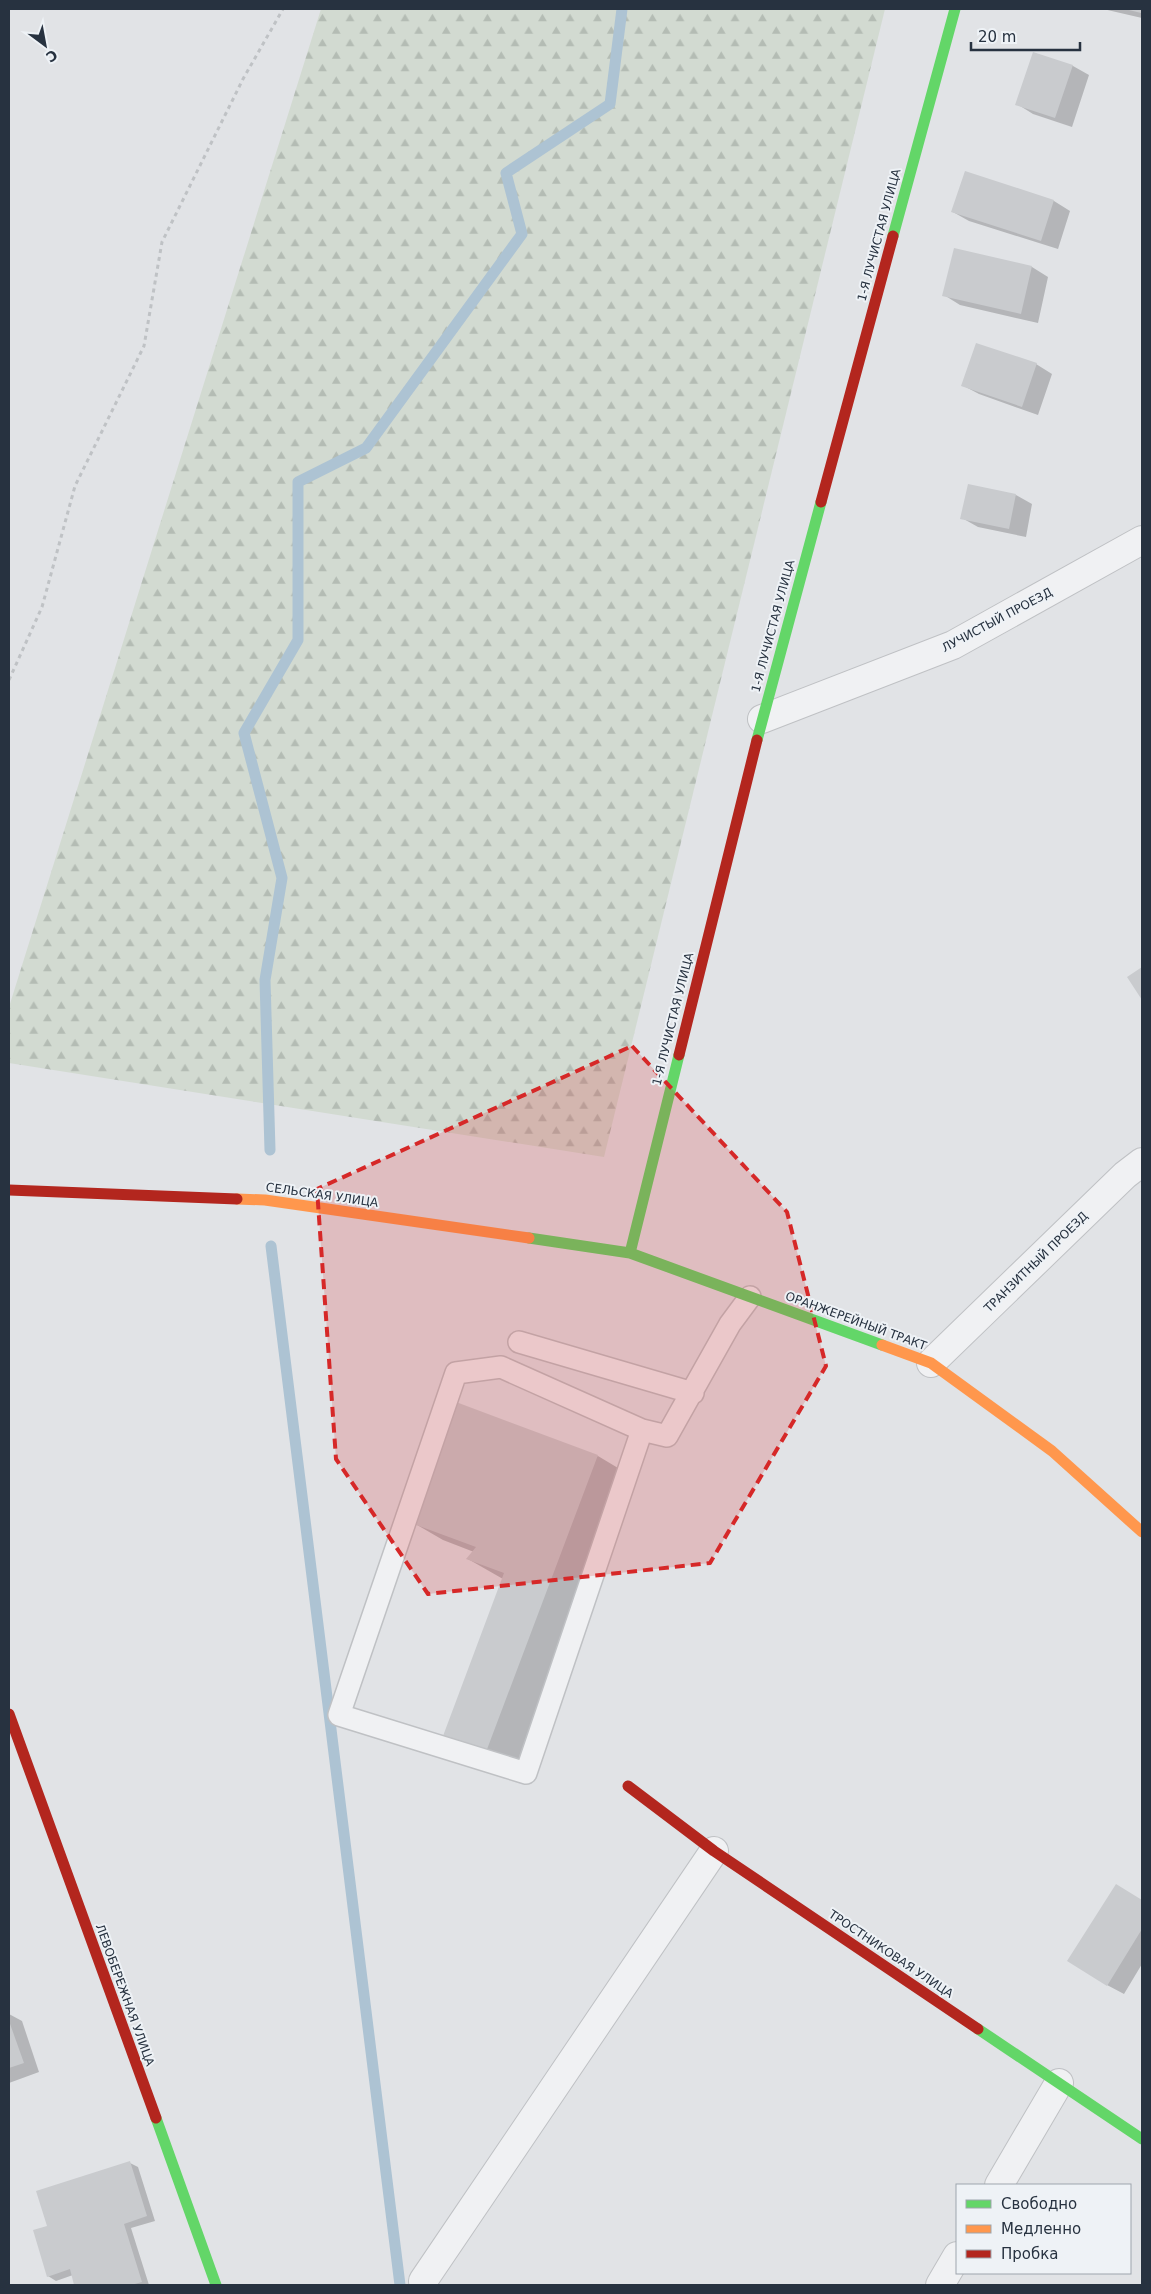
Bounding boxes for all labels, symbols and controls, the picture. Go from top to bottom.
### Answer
north arrow [20,20,70,70]
scale bar [971,20,1080,52]
text: 20 m [978,28,1016,46]
text: С [43,47,60,66]
street label: 1-Я ЛУЧИСТАЯ УЛИЦА [855,166,904,303]
street label: 1-Я ЛУЧИСТАЯ УЛИЦА [749,557,798,694]
street label: ЛУЧИСТЫЙ ПРОЕЗД [939,584,1055,655]
street label: 1-Я ЛУЧИСТАЯ УЛИЦА [650,950,697,1087]
street label: СЕЛЬСКАЯ УЛИЦА [265,1180,380,1210]
street label: ТРАНЗИТНЫЙ ПРОЕЗД [980,1208,1091,1316]
street label: ОРАНЖЕРЕЙНЫЙ ТРАКТ [783,1288,929,1353]
street label: ТРОСТНИКОВАЯ УЛИЦА [825,1907,957,2001]
street label: ЛЕВОБЕРЕЖНАЯ УЛИЦА [93,1922,158,2069]
legend [956,2184,1131,2274]
text: Свободно [1001,2195,1077,2213]
text: Медленно [1001,2220,1081,2238]
text: Пробка [1001,2245,1058,2263]

